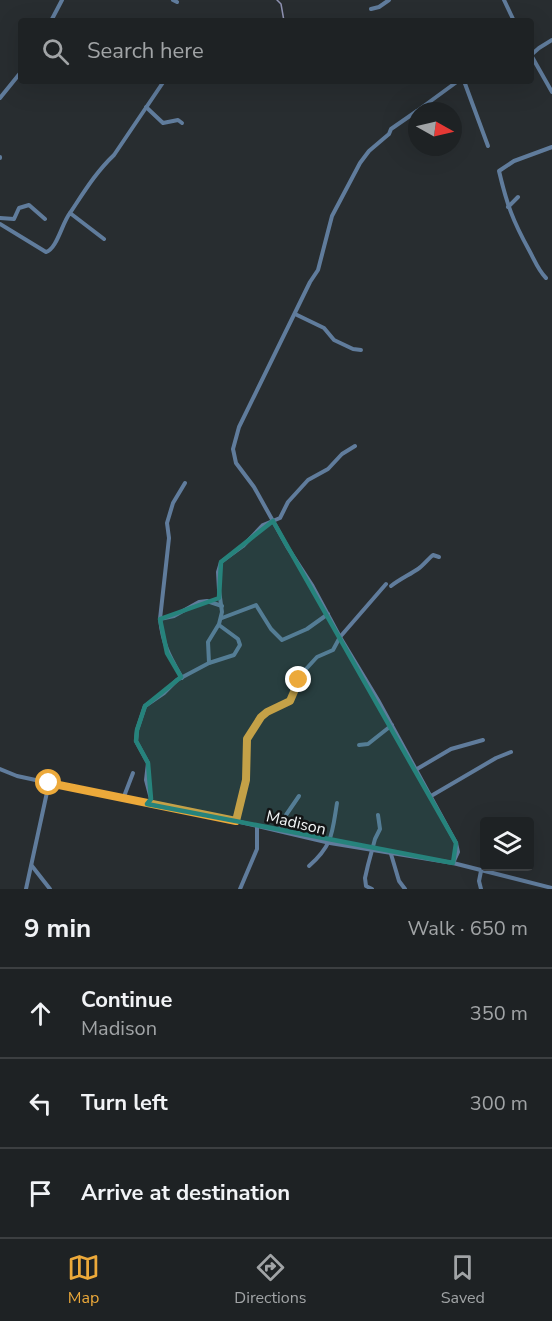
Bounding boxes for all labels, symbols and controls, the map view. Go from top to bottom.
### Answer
search box [18,18,534,84]
icon: search [39,35,72,68]
text: Search here [87,36,204,66]
north arrow [408,102,462,156]
route end [285,666,311,692]
route start [35,769,61,795]
street label: Madison [264,805,328,841]
map controls [480,817,534,871]
button: layers [480,817,534,871]
text: 9 min [24,911,91,946]
text: Walk · 650 m [408,915,528,942]
text: Continue [81,985,172,1015]
icon: ahead [24,997,57,1030]
text: 350 m [470,1000,528,1027]
text: Madison [81,1015,157,1042]
icon: left [24,1087,57,1120]
text: Turn left [81,1088,168,1118]
text: 300 m [470,1090,528,1117]
icon: arrive [24,1177,57,1210]
text: Arrive at destination [81,1178,290,1208]
tab: Map [67,1251,100,1309]
tab: Directions [234,1251,306,1309]
tab: Saved [441,1251,485,1309]

